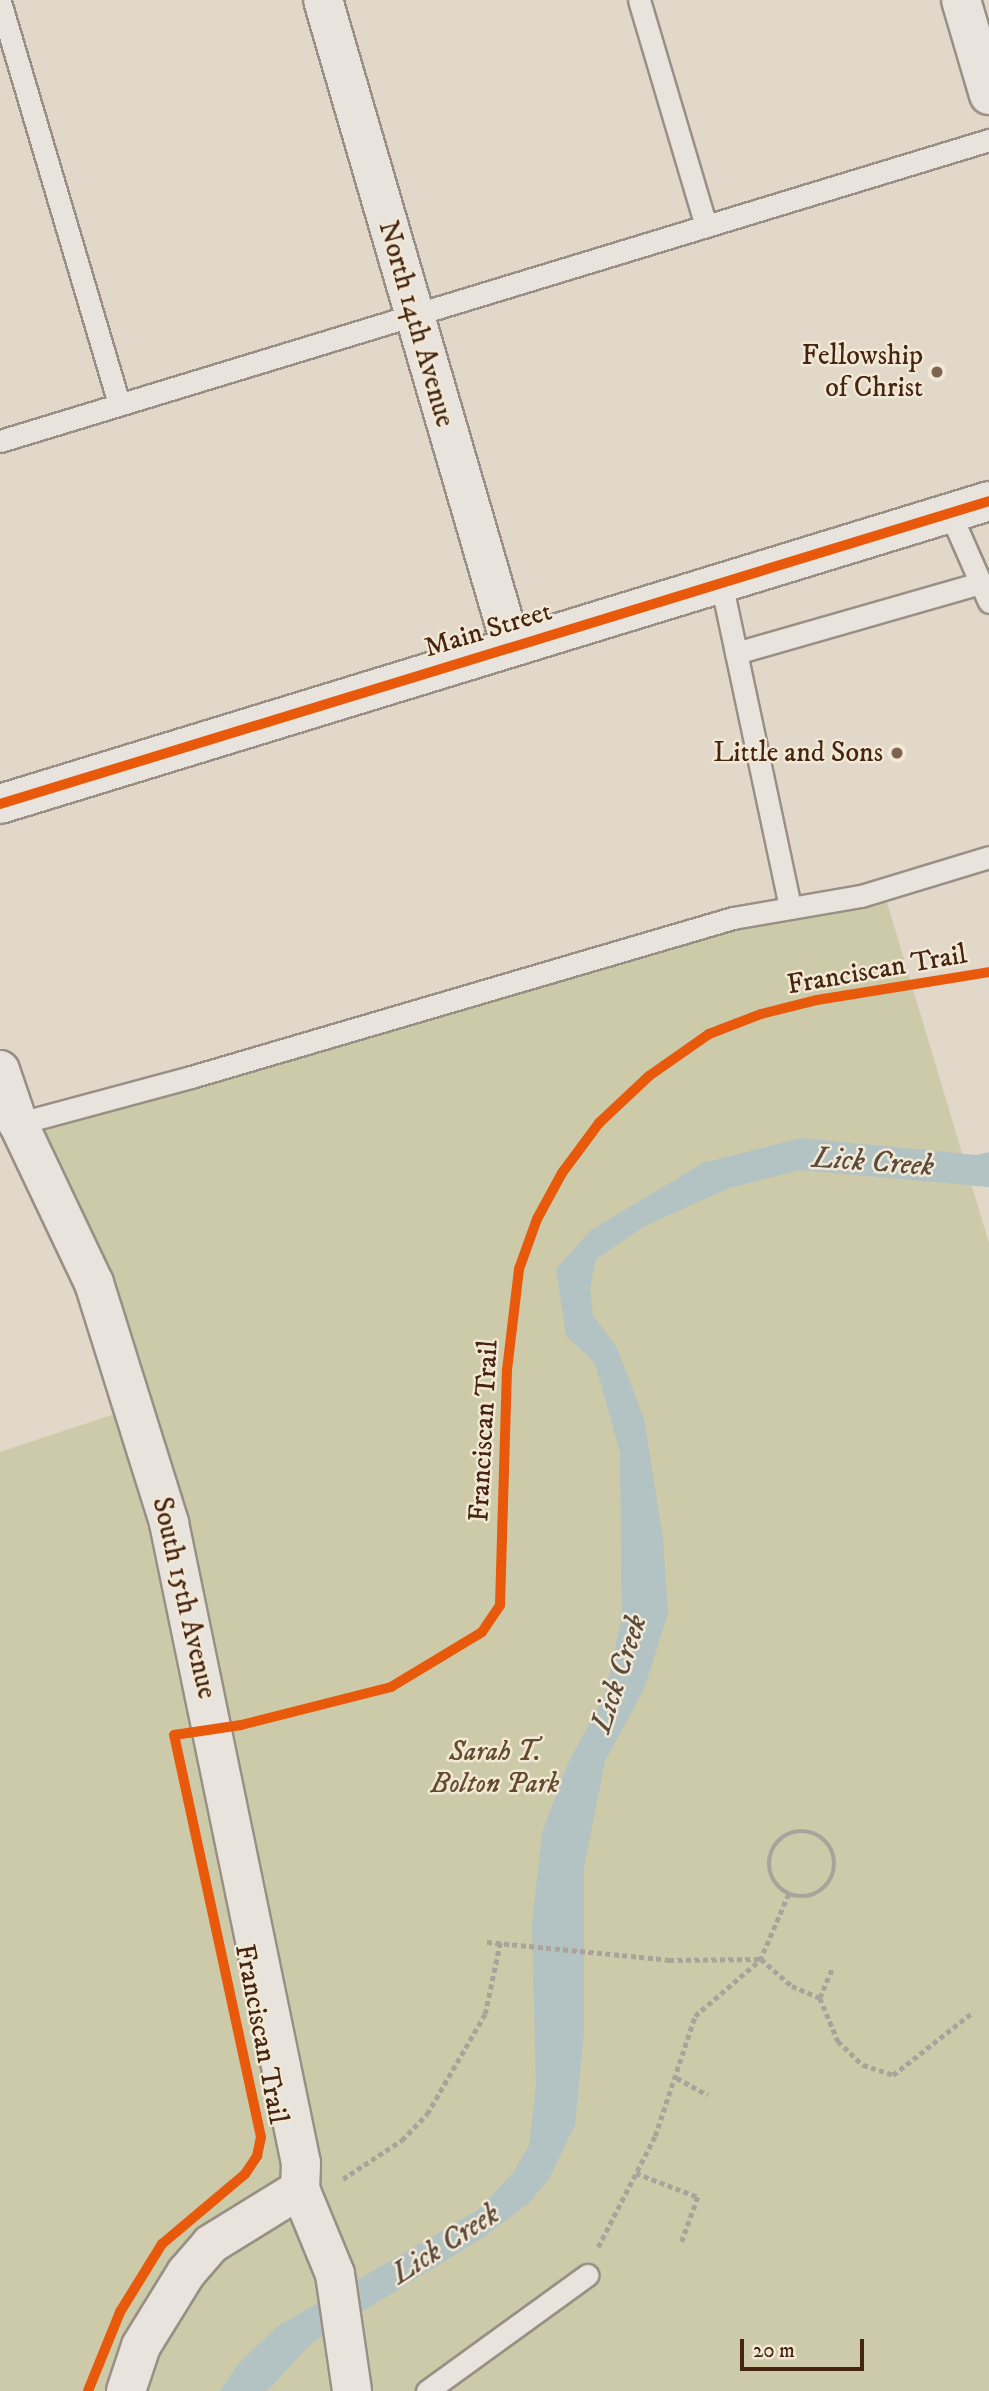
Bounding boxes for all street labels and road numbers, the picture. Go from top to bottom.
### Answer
street label: North 14th Avenue [371,217,461,431]
street label: Main Street [420,595,556,665]
street label: Franciscan Trail [784,938,970,1002]
street label: Franciscan Trail [462,1339,506,1523]
street label: South 15th Avenue [144,1494,224,1702]
street label: Franciscan Trail [227,1941,295,2127]

